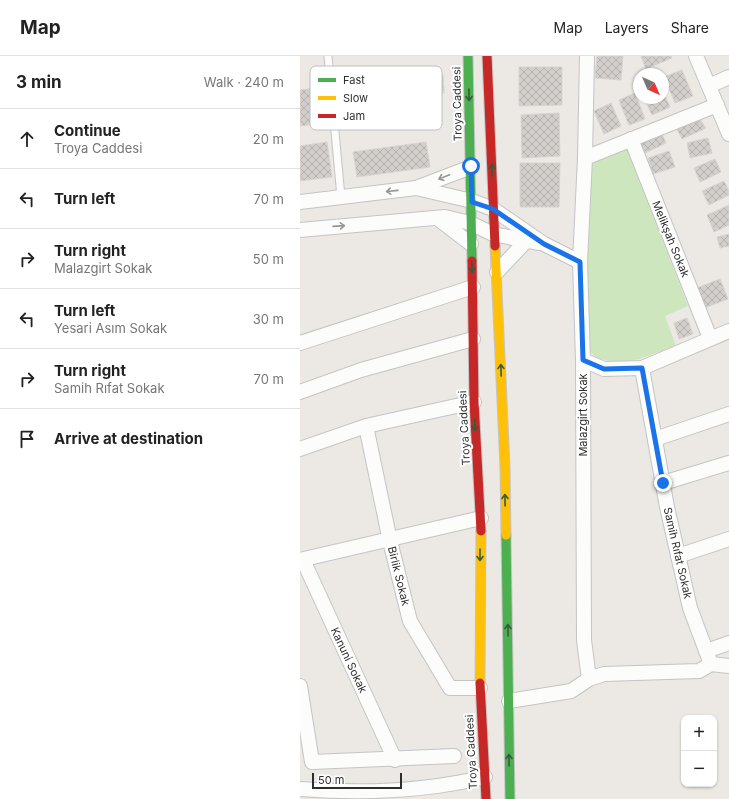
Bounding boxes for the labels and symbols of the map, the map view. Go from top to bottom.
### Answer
legend [310,66,442,130]
street label: Troya Caddesi [449,66,465,142]
north arrow [633,68,669,104]
text: Fast [343,73,365,87]
one-way arrow [465,88,473,101]
text: Slow [343,91,368,105]
text: Jam [343,109,365,123]
route start [462,157,480,175]
one-way arrow [488,164,495,177]
one-way arrow [438,174,450,182]
one-way arrow [386,187,399,195]
street label: Melikşah Sokak [649,199,693,279]
one-way arrow [332,222,345,229]
one-way arrow [468,260,476,273]
one-way arrow [497,364,504,377]
street label: Malazgirt Sokak [576,373,590,457]
street label: Troya Caddesi [455,390,473,466]
one-way arrow [472,418,479,431]
route end [654,474,672,492]
one-way arrow [501,494,509,507]
street label: Samih Rıfat Sokak [661,506,695,600]
street label: Birlik Sokak [385,545,413,607]
one-way arrow [477,548,484,561]
one-way arrow [504,624,511,637]
street label: Kanuni Sokak [328,625,370,695]
street label: Troya Caddesi [462,714,480,790]
one-way arrow [505,754,513,767]
scale bar [312,771,402,790]

